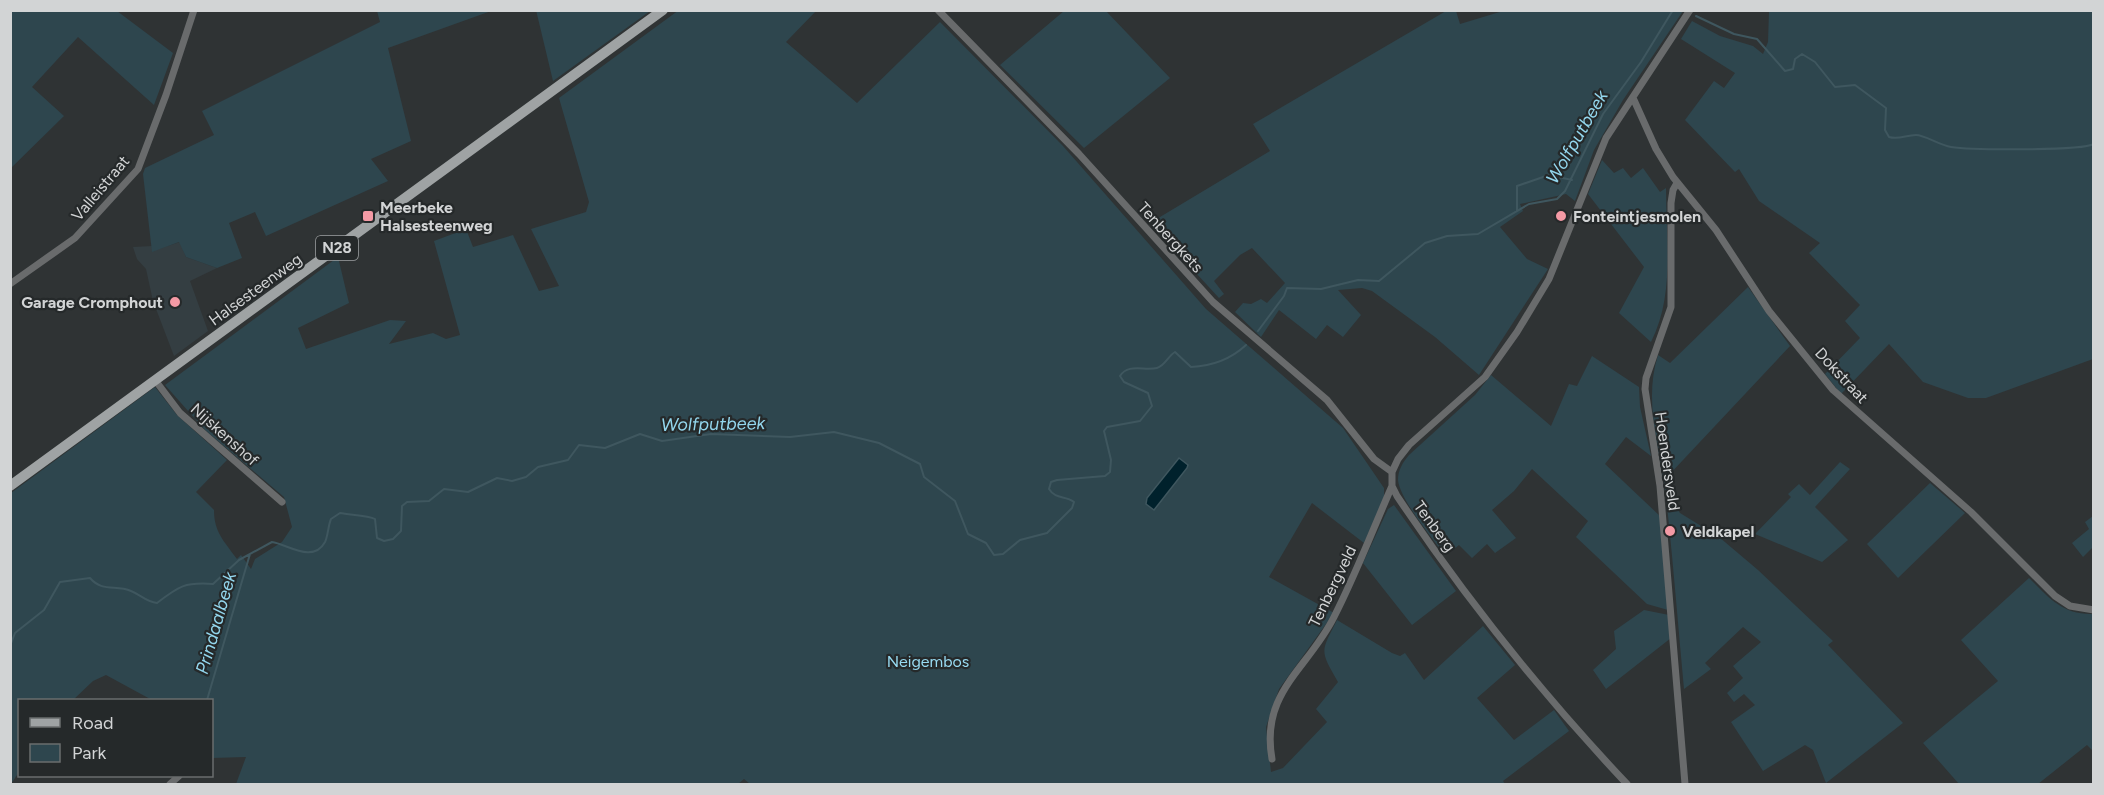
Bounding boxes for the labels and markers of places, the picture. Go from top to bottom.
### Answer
place label: Meerbeke Halsesteenweg [380,198,493,235]
place label: Fonteintjesmolen [1573,207,1701,226]
marker: Meerbeke Halsesteenweg [361,209,375,223]
marker: Fonteintjesmolen [1554,209,1568,223]
place label: Garage Cromphout [21,293,163,312]
marker: Garage Cromphout [168,295,182,309]
place label: Veldkapel [1682,522,1754,541]
marker: Veldkapel [1663,524,1677,538]

